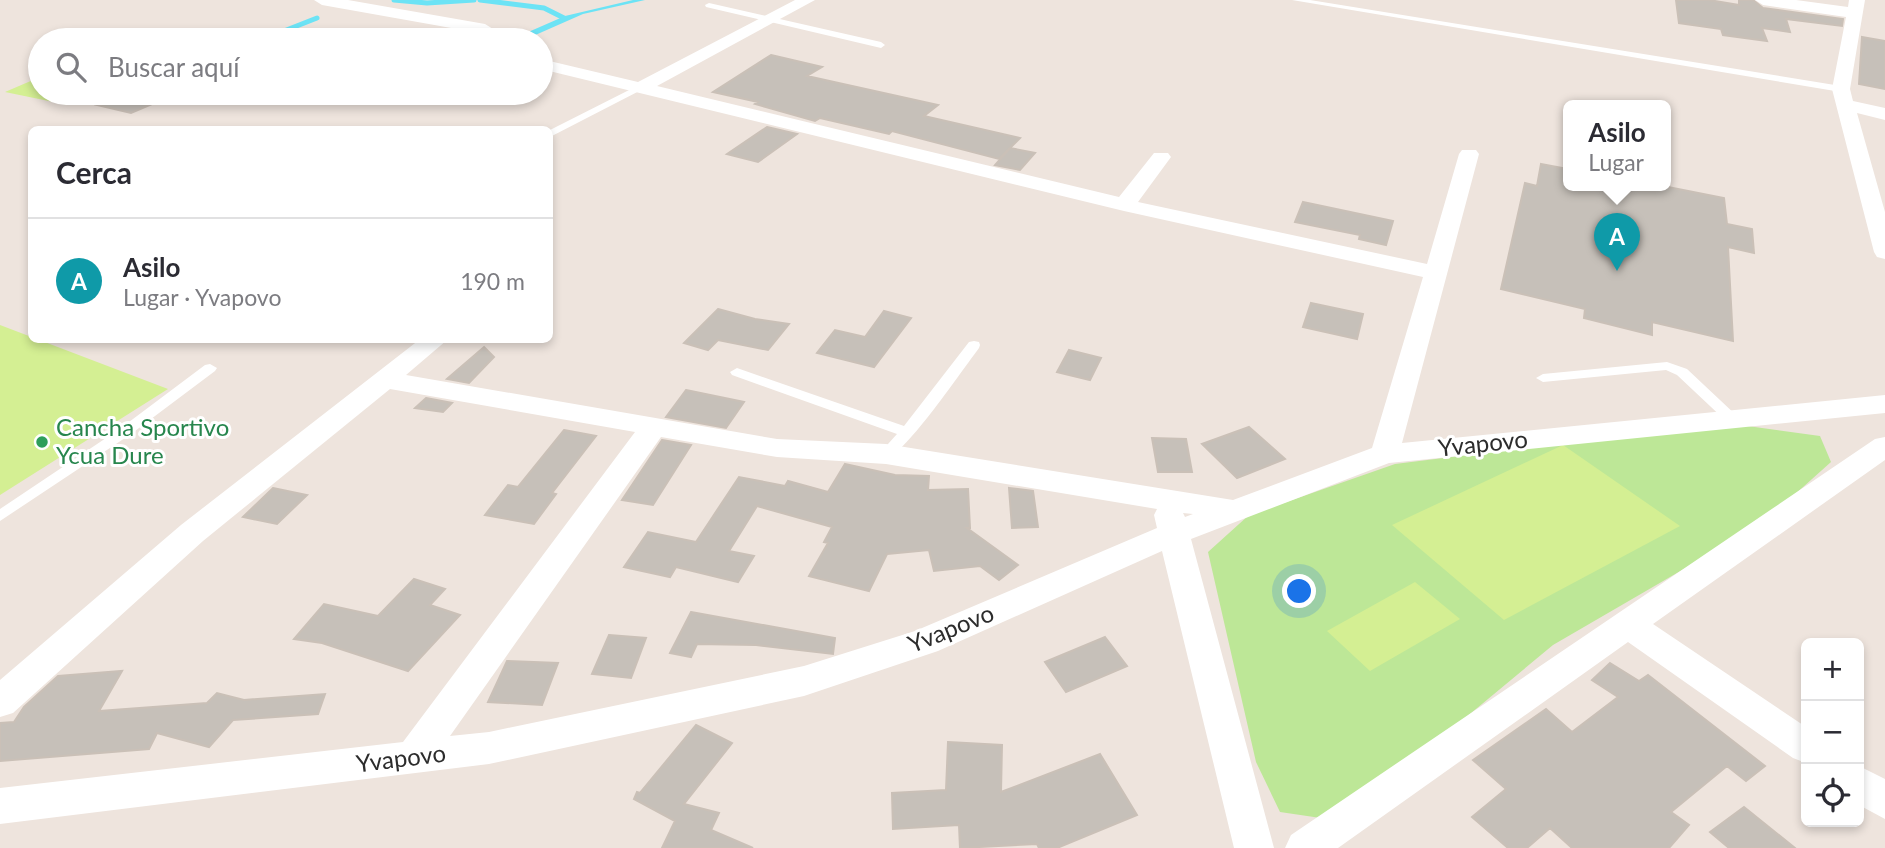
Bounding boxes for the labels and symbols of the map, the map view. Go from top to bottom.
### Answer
pin: A [1594,213,1640,271]
place label: Cancha Sportivo Ycua Dure [56,412,229,469]
street label: Yvapovo [1437,423,1529,462]
marker: Cancha Sportivo Ycua Dure [34,434,50,450]
your location [1282,574,1316,608]
street label: Yvapovo [903,597,998,658]
street label: Yvapovo [354,738,447,777]

